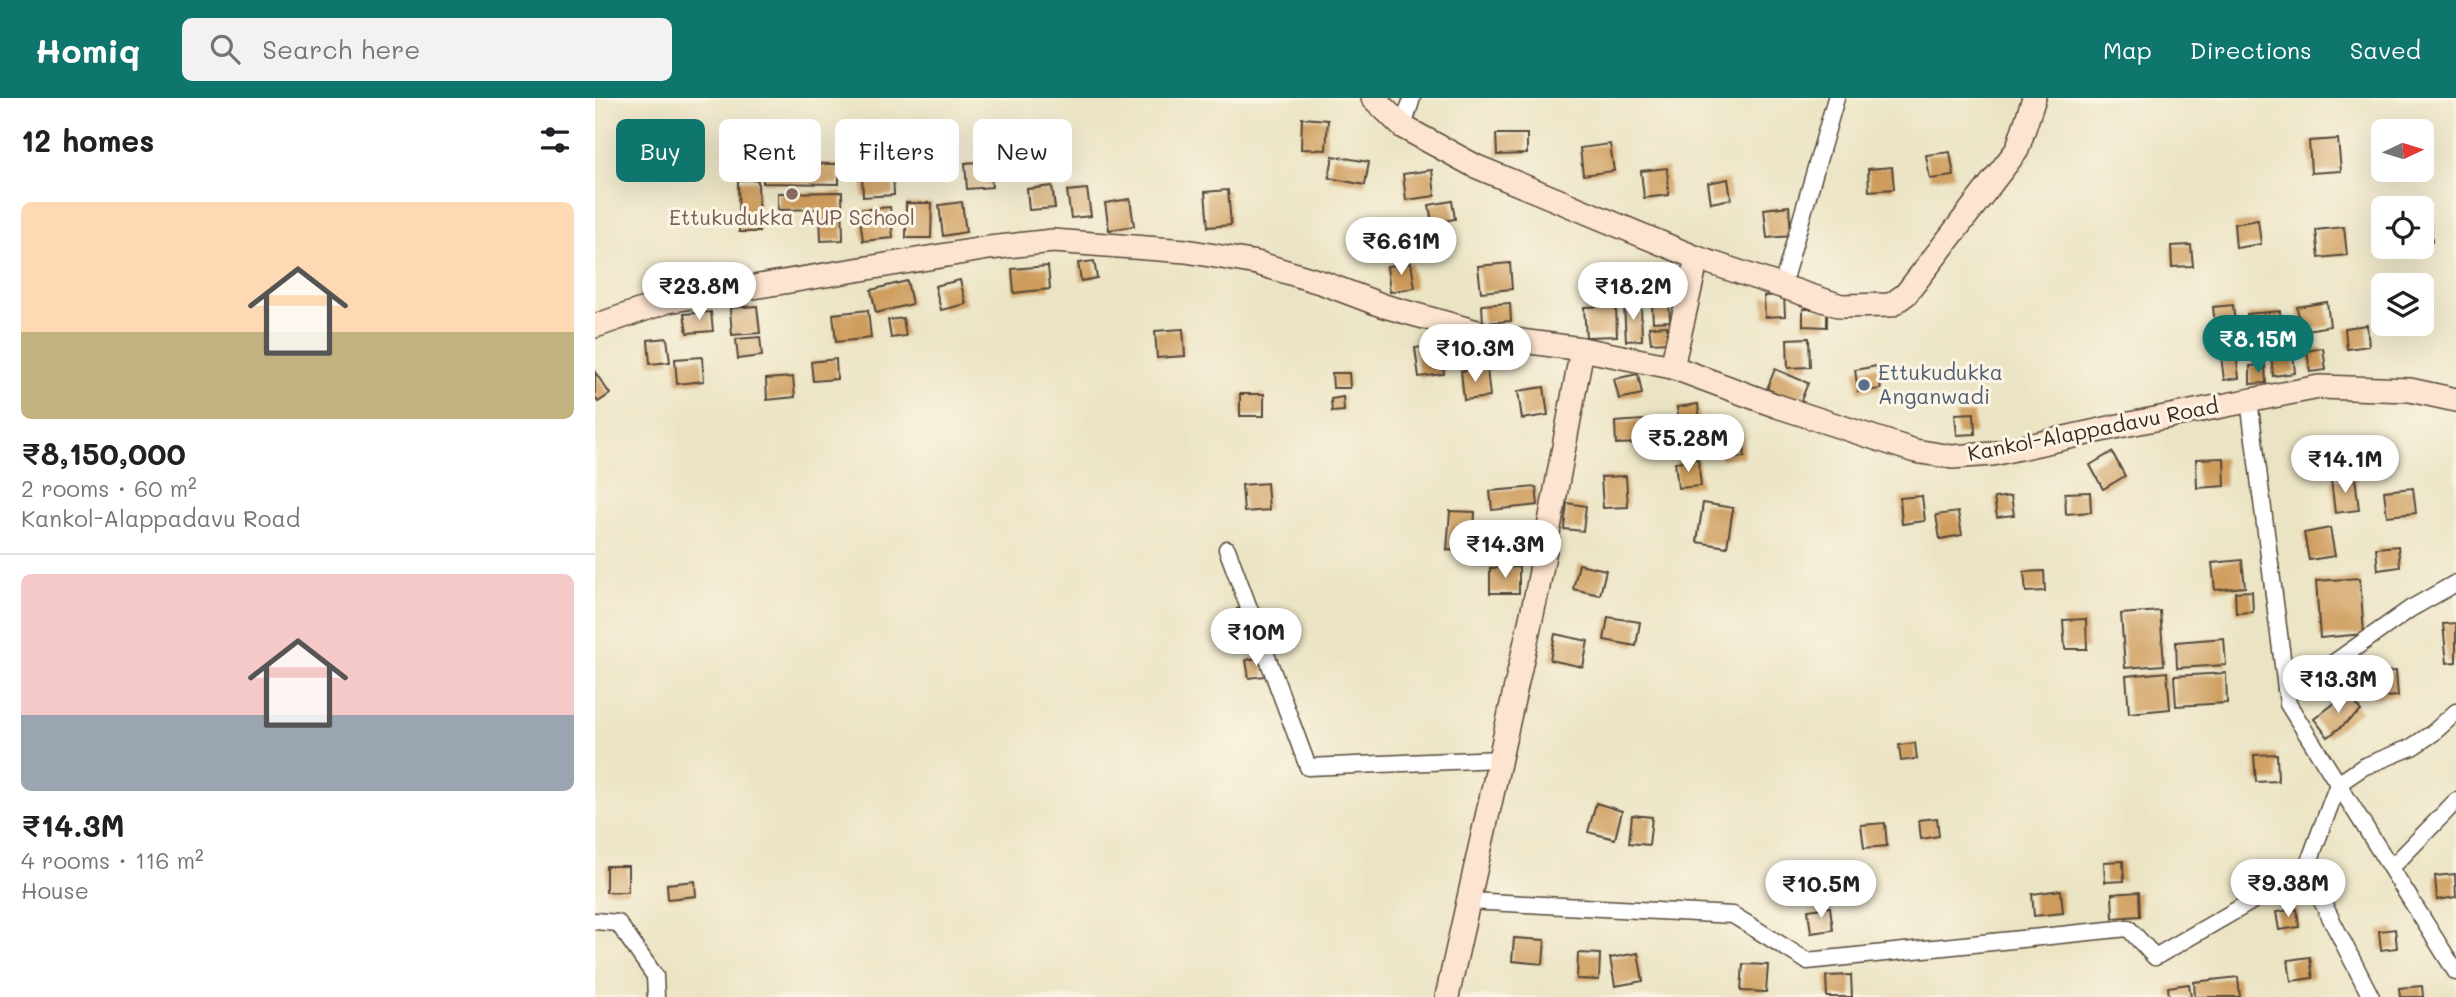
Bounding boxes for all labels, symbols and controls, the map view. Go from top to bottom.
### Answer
search box [182,18,672,81]
text: Homiq [35,28,140,71]
icon: search [206,30,244,68]
text: Search here [262,32,420,66]
text: Map [2103,34,2152,65]
text: Directions [2190,34,2312,65]
text: Saved [2350,34,2421,65]
chip: Buy [616,119,705,182]
chip: Rent [719,119,821,182]
chip: Filters [835,119,959,182]
chip: New [973,119,1072,182]
north arrow [2371,119,2434,182]
map controls [2371,119,2434,336]
text: 12 homes [21,120,154,160]
icon: filters [536,121,574,159]
marker: Ettukudukka AUP School [784,186,800,202]
button: locate [2371,196,2434,259]
place label: Ettukudukka AUP School [669,203,915,230]
pin: ₹6.61M [1344,218,1458,277]
text: ₹6.61M [1362,225,1440,255]
icon: home [235,248,361,374]
pin: ₹23.8M [642,262,756,322]
pin: ₹18.2M [1576,262,1690,322]
text: ₹23.8M [658,270,740,300]
text: ₹18.2M [1594,270,1672,300]
button: layers [2371,273,2434,336]
pin: ₹8.15M [2201,316,2315,375]
text: ₹8.15M [2219,323,2297,353]
pin: ₹10.3M [1418,324,1532,384]
text: ₹10.3M [1435,332,1515,362]
place label: Ettukudukka Anganwadi [1878,358,2003,409]
marker: Ettukudukka Anganwadi [1856,377,1872,393]
street label: Kankol-Alappadavu Road [1965,391,2221,466]
pin: ₹5.28M [1631,414,1745,474]
text: ₹5.28M [1647,422,1729,452]
text: ₹8,150,000 [21,433,186,473]
pin: ₹14.1M [2288,436,2402,495]
text: ₹14.1M [2307,443,2383,473]
text: 2 rooms · 60 m² [21,473,197,503]
text: Kankol-Alappadavu Road [21,503,300,533]
pin: ₹14.3M [1448,520,1562,580]
text: ₹14.3M [1465,528,1545,558]
pin: ₹10M [1215,608,1297,668]
text: ₹10M [1227,616,1285,646]
icon: home [235,620,361,746]
pin: ₹13.3M [2281,656,2395,715]
text: ₹13.3M [2299,663,2377,693]
text: ₹14.3M [21,805,125,845]
text: 4 rooms · 116 m² [21,845,204,875]
pin: ₹10.5M [1764,860,1878,920]
pin: ₹9.38M [2231,860,2345,919]
text: ₹9.38M [2247,867,2329,897]
text: ₹10.5M [1781,868,1861,898]
text: House [21,875,89,905]

